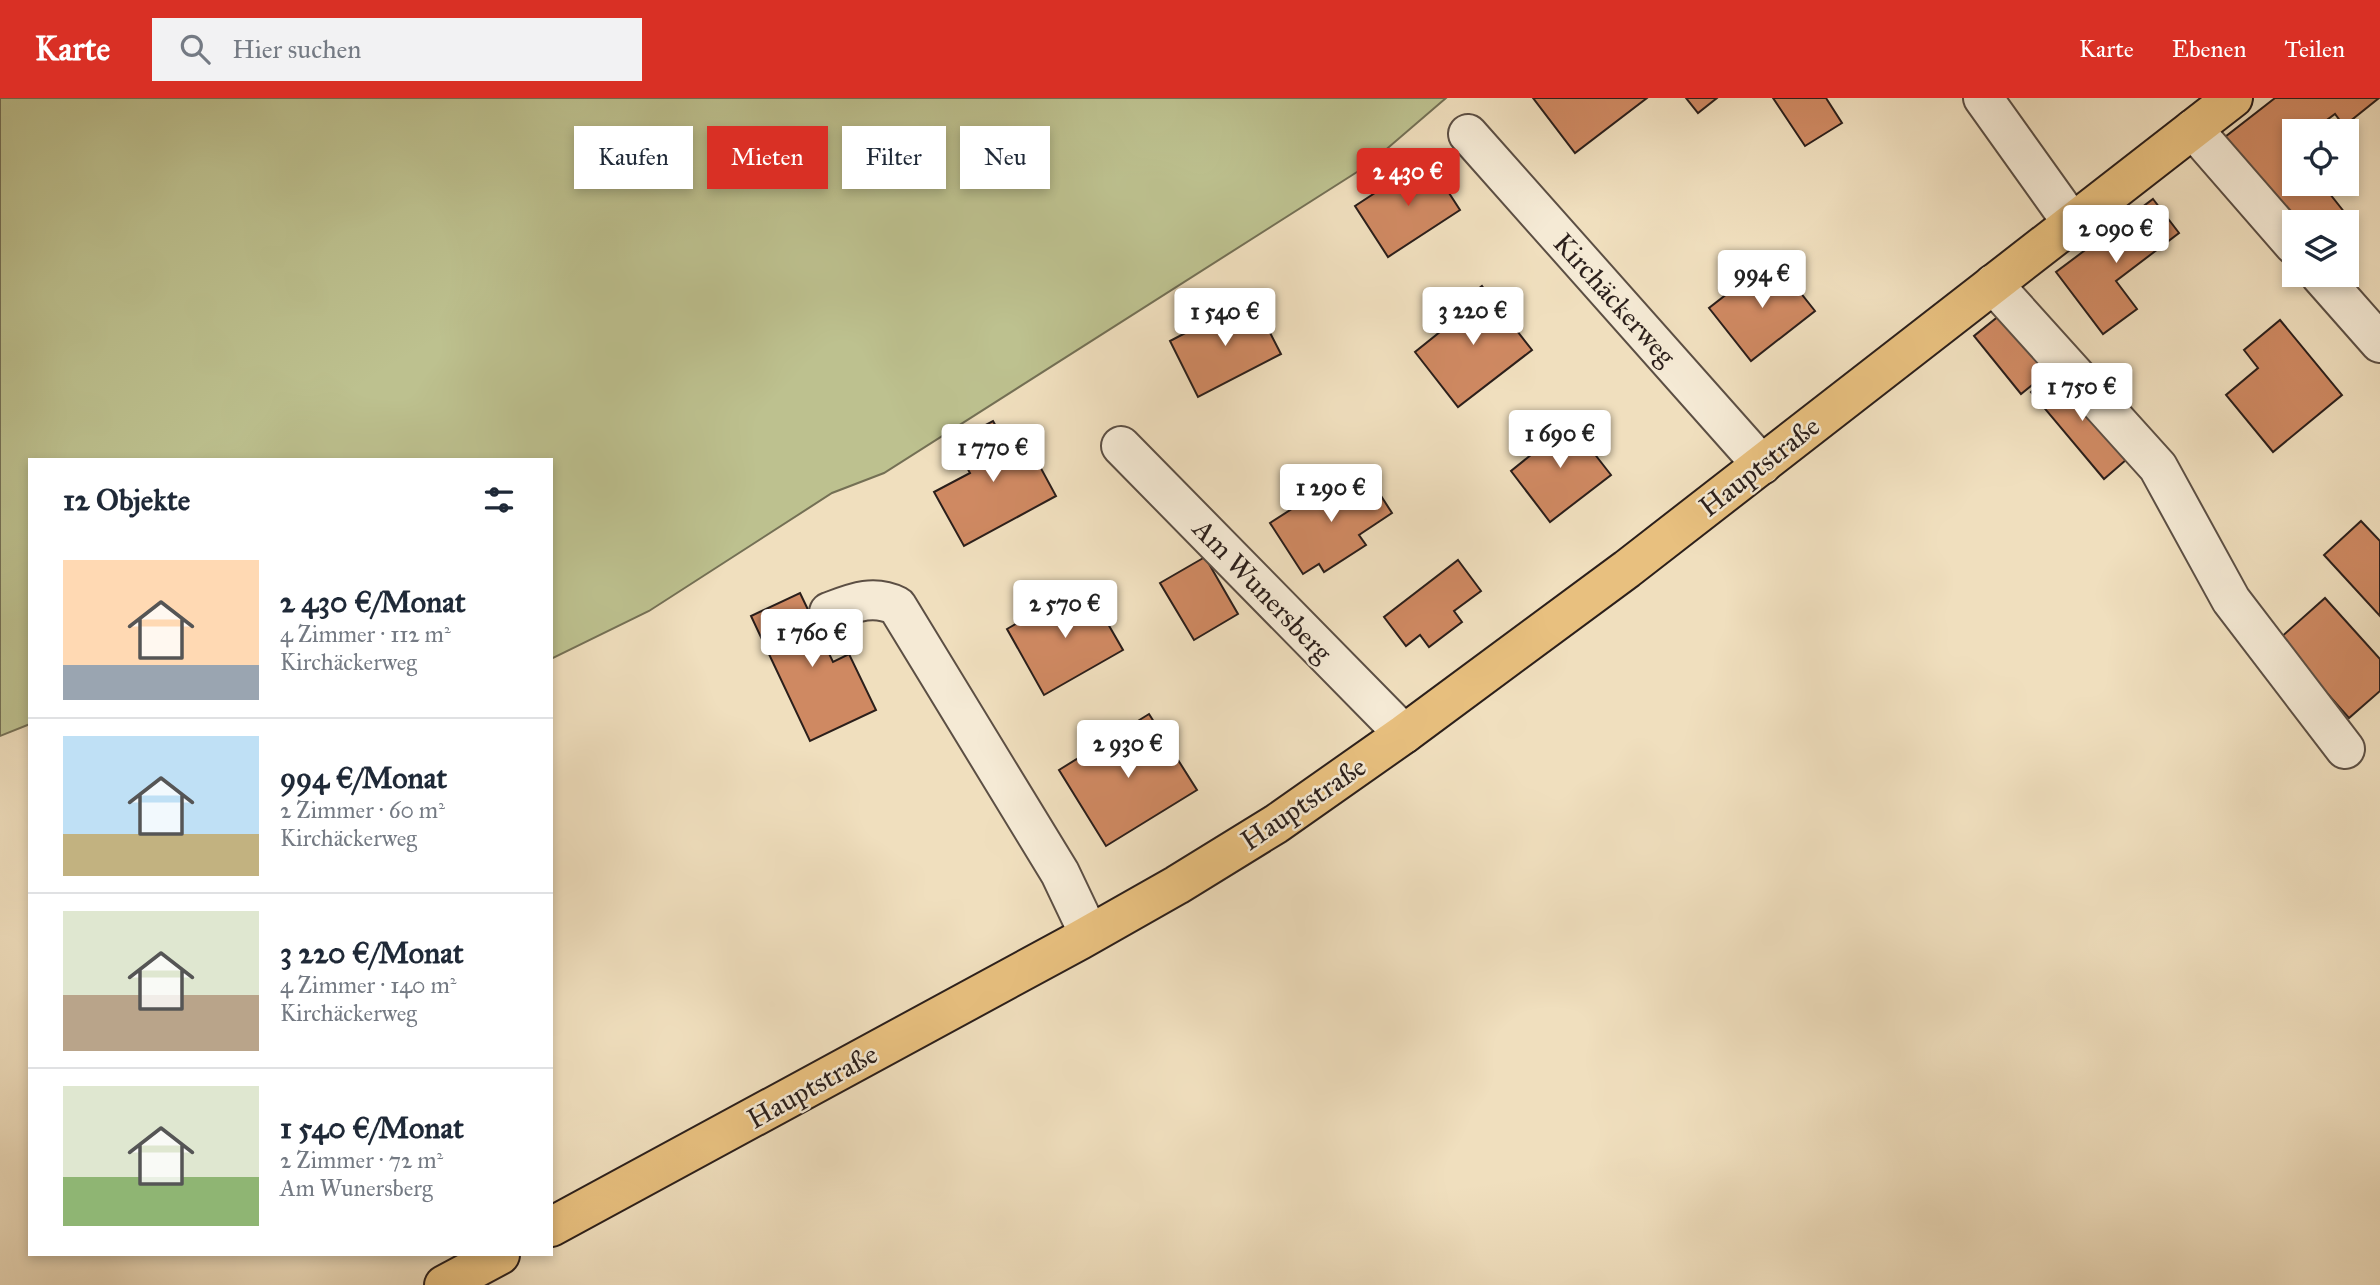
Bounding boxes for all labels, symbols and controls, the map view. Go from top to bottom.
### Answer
search box [152,18,642,81]
text: Karte [35,29,110,69]
icon: search [176,30,214,68]
text: Hier suchen [232,33,361,65]
text: Karte [2079,34,2134,64]
text: Ebenen [2172,34,2247,64]
text: Teilen [2285,34,2345,64]
map controls [2282,119,2359,287]
button: locate [2282,119,2359,196]
chip: Kaufen [574,126,693,189]
chip: Mieten [707,126,828,189]
chip: Filter [842,126,946,189]
chip: Neu [960,126,1050,189]
pin: 2 430 € [1343,148,1473,208]
text: 2 430 € [1373,157,1443,185]
pin: 2 090 € [2051,206,2181,265]
button: layers [2282,210,2359,287]
text: 2 090 € [2079,214,2153,242]
street label: Kirchäckerweg [1546,226,1684,374]
pin: 994 € [1713,250,1811,310]
text: 994 € [1734,259,1790,287]
pin: 1 540 € [1160,288,1290,348]
pin: 3 220 € [1408,288,1538,347]
text: 3 220 € [1438,296,1508,324]
text: 1 540 € [1190,297,1260,325]
pin: 1 750 € [2017,364,2147,423]
text: 1 750 € [2047,372,2117,400]
street label: Hauptstraße [1692,408,1827,524]
pin: 1 690 € [1495,410,1625,470]
text: 1 690 € [1525,419,1595,447]
pin: 1 770 € [928,424,1058,484]
text: 1 770 € [958,433,1028,461]
pin: 1 290 € [1266,464,1396,524]
text: 1 290 € [1296,473,1366,501]
icon: filters [480,481,518,519]
text: 12 Objekte [63,482,190,518]
street label: Am Wunersberg [1185,511,1340,670]
pin: 2 570 € [1000,580,1130,640]
text: 2 430 €/Monat [280,584,466,620]
icon: home [119,588,203,672]
text: 2 570 € [1029,589,1101,617]
pin: 1 760 € [747,610,877,669]
text: 1 760 € [777,618,847,646]
text: 4 Zimmer · 112 m² [280,620,451,648]
text: Kirchäckerweg [280,648,417,676]
pin: 2 930 € [1063,720,1193,780]
text: 2 930 € [1093,729,1163,757]
street label: Hauptstraße [1234,749,1373,858]
text: 994 €/Monat [280,760,447,796]
icon: home [119,764,203,848]
text: 2 Zimmer · 60 m² [280,796,445,824]
text: Kirchäckerweg [280,824,417,852]
text: 3 220 €/Monat [280,935,464,971]
icon: home [119,939,203,1023]
text: 4 Zimmer · 140 m² [280,971,456,999]
text: Kirchäckerweg [280,999,417,1027]
street label: Hauptstraße [741,1036,883,1137]
text: 1 540 €/Monat [280,1110,464,1146]
icon: home [119,1114,203,1198]
text: 2 Zimmer · 72 m² [280,1146,443,1174]
text: Am Wunersberg [280,1174,433,1202]

